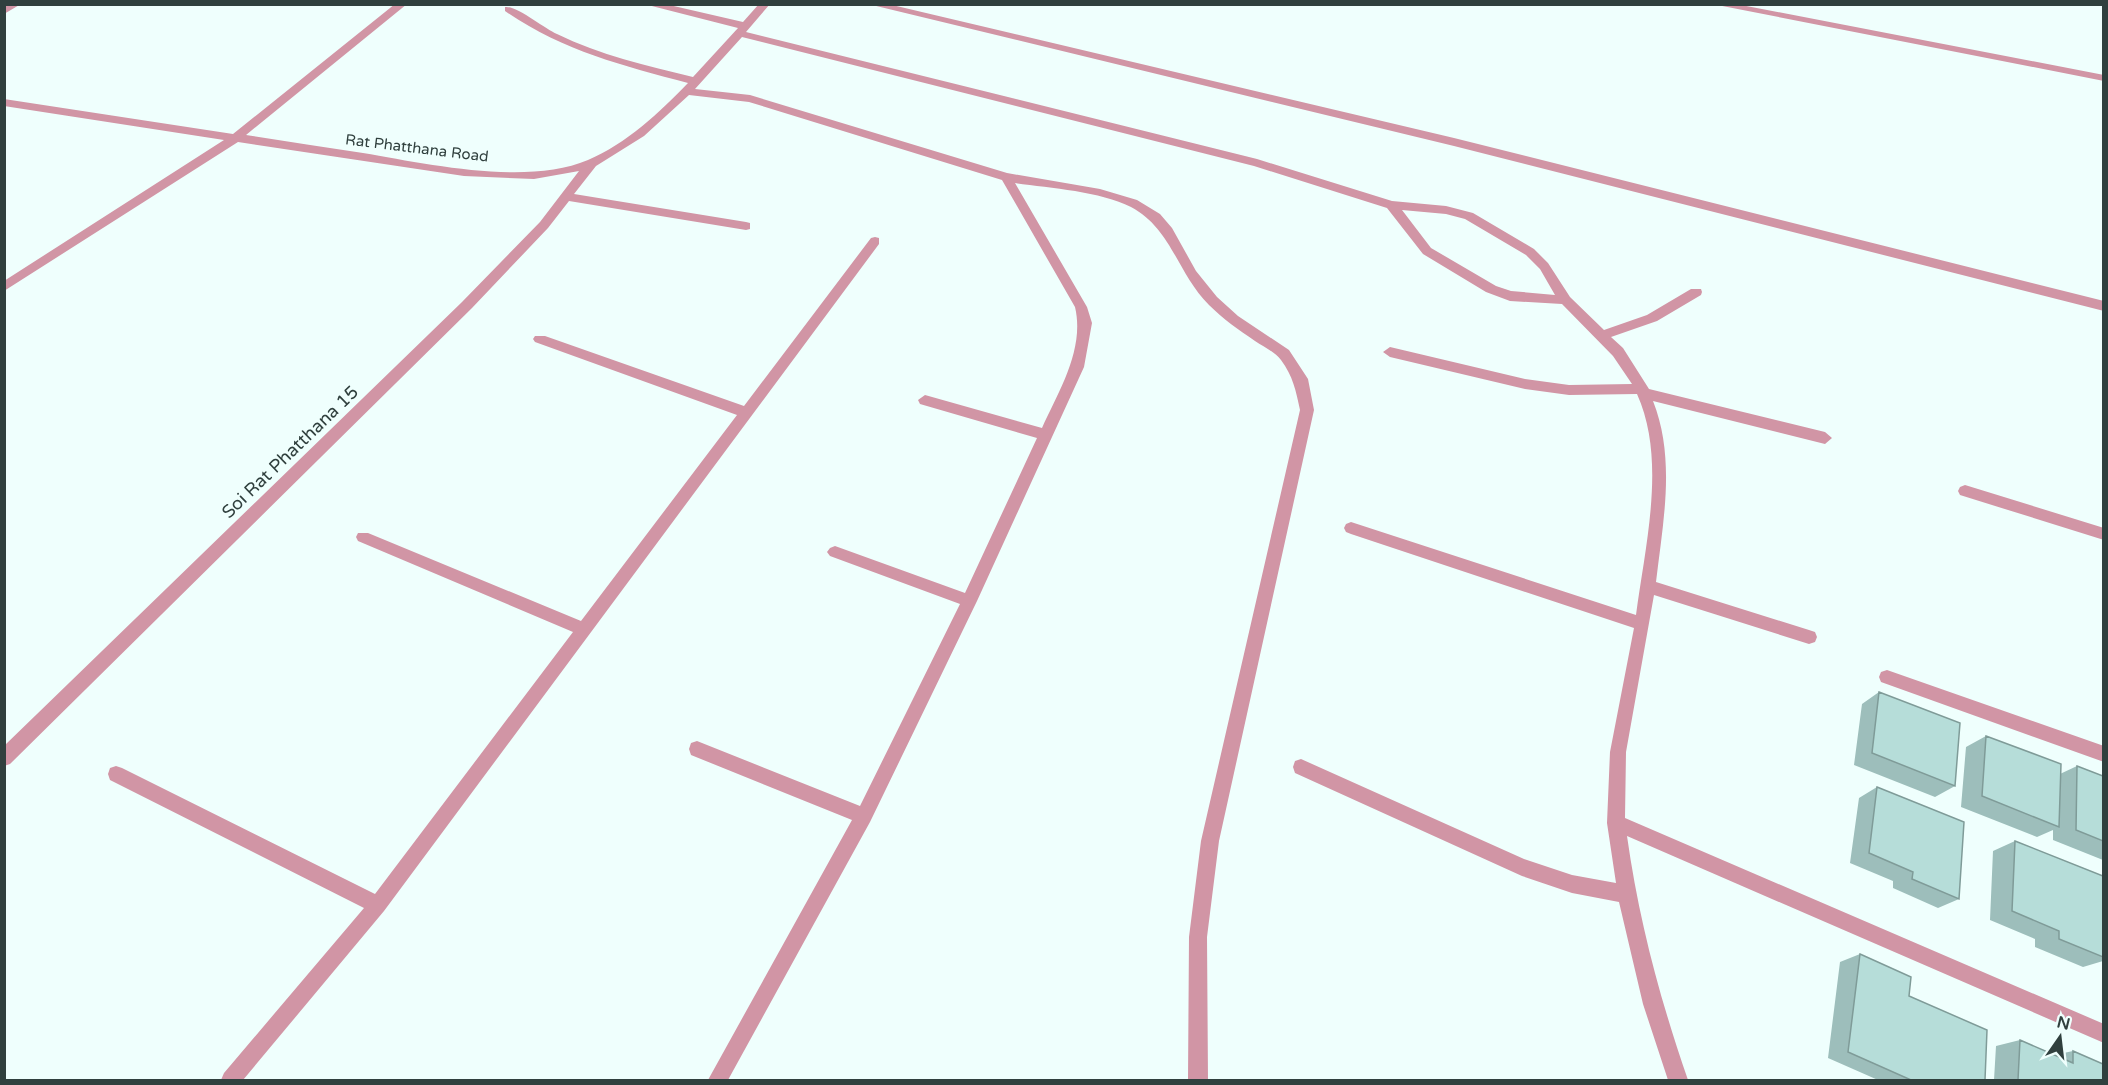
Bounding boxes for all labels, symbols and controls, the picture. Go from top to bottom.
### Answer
street label: Rat Phatthana Road [344,130,490,166]
street label: Soi Rat Phatthana 15 [217,381,363,523]
north arrow [2030,1007,2090,1067]
text: N [2055,1012,2072,1035]

